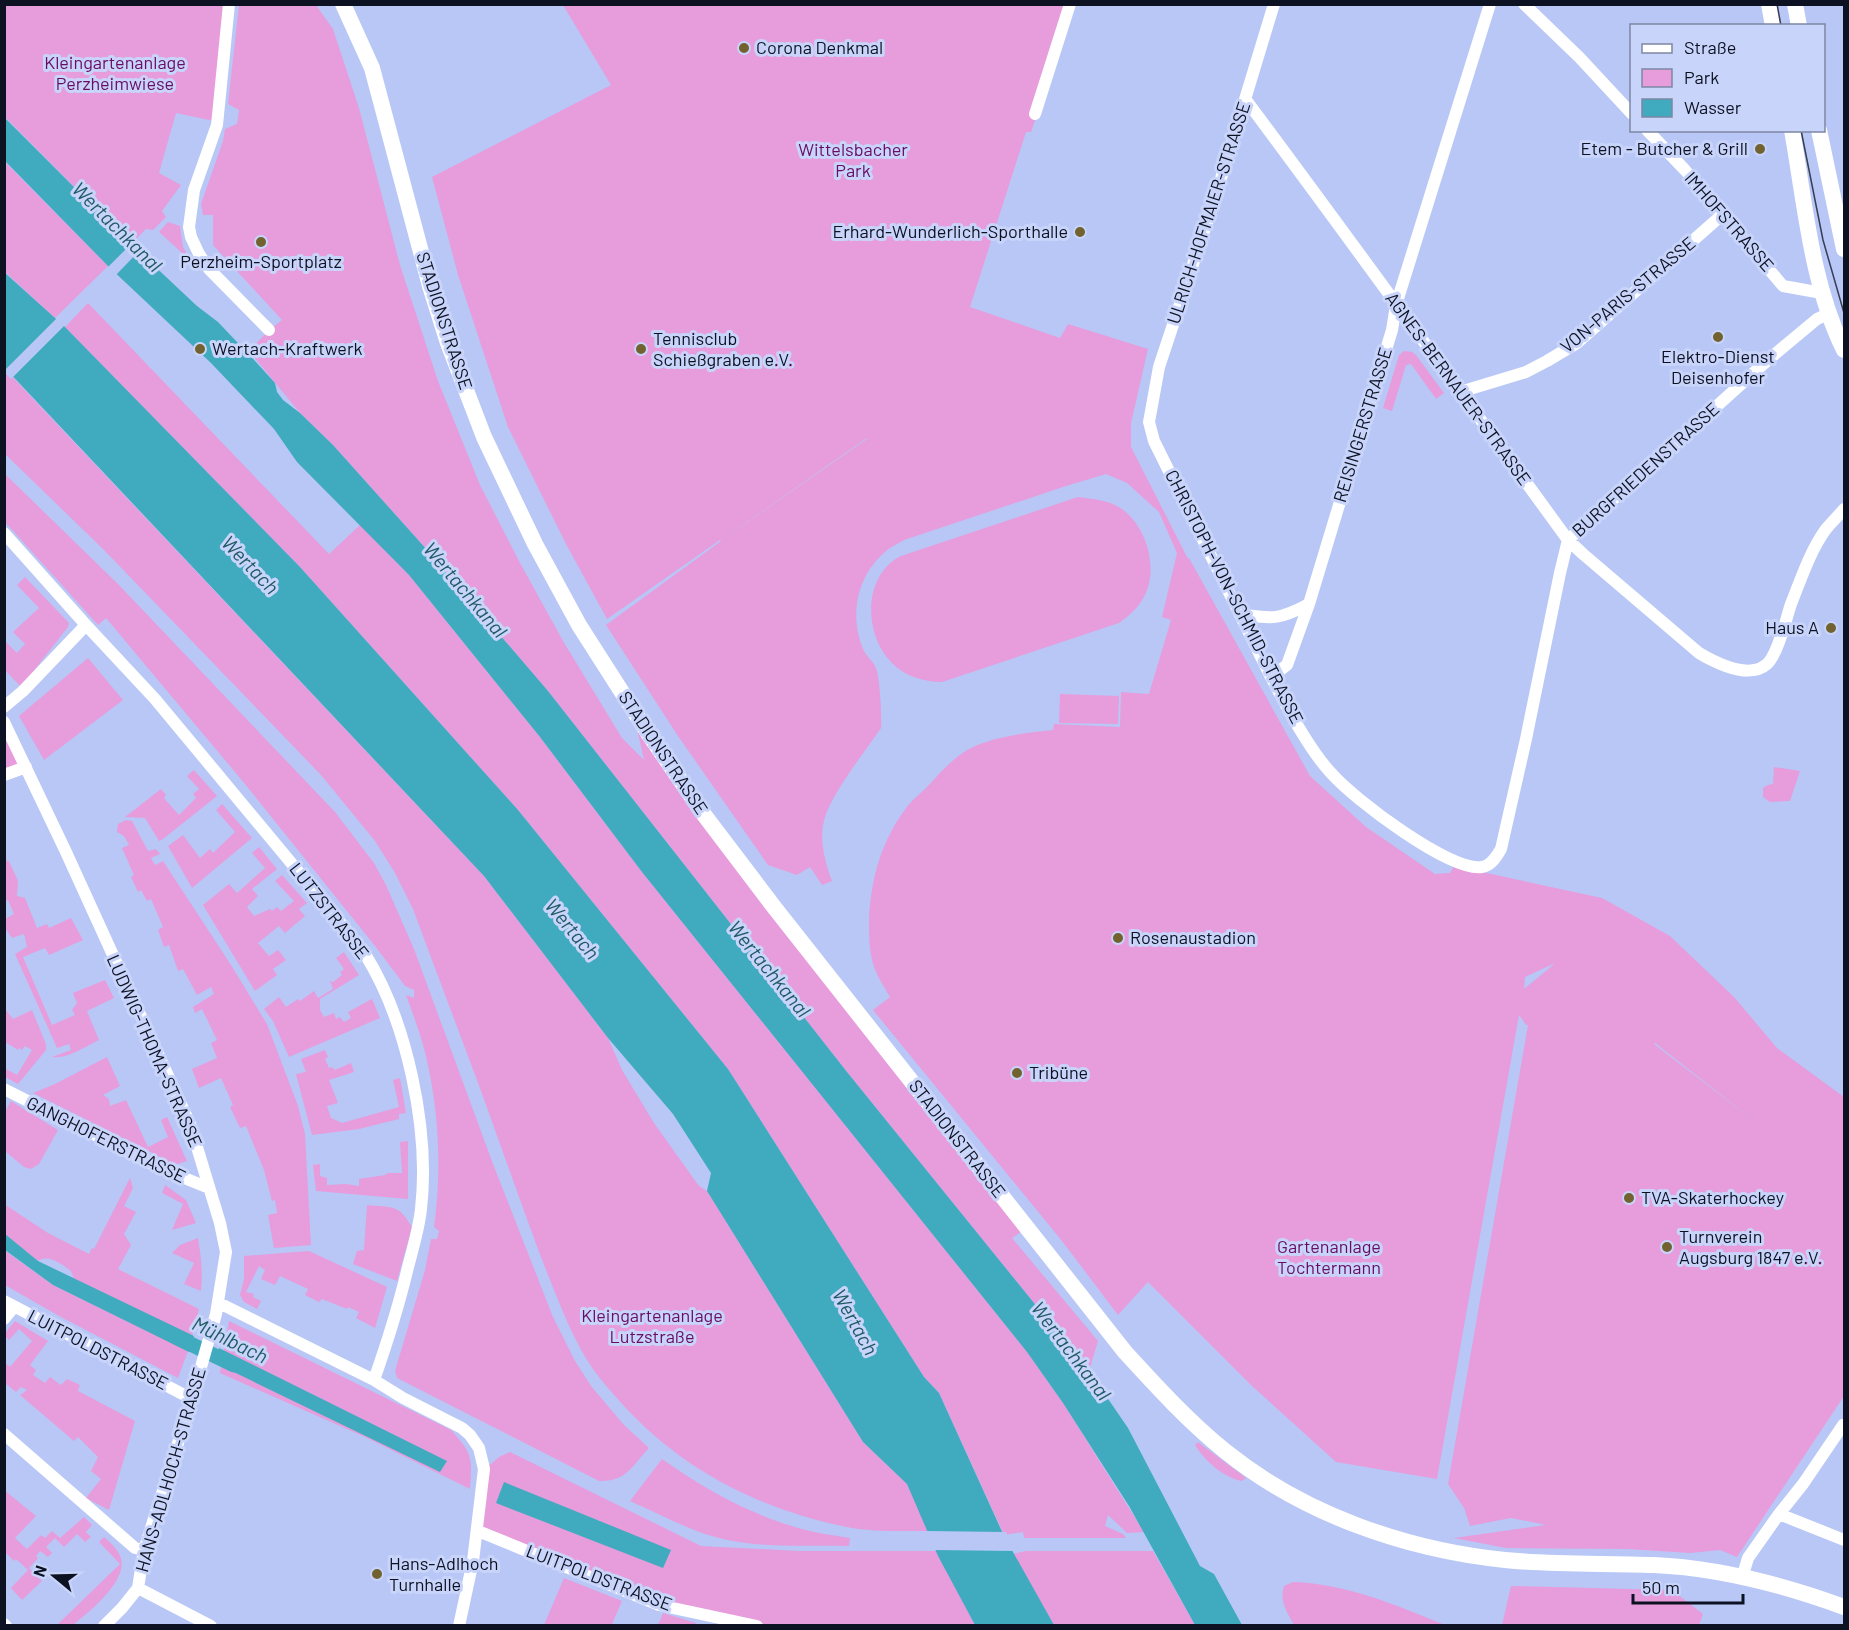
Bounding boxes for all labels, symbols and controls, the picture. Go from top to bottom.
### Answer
legend [1630,24,1825,132]
place label: Corona Denkmal [756,36,883,58]
text: Straße [1684,36,1736,58]
marker: Corona Denkmal [737,41,751,55]
park label: Kleingartenanlage Perzheimwiese [44,51,186,94]
text: Park [1684,66,1719,88]
text: Wasser [1684,96,1742,118]
street label: ULRICH-HOFMAIER-STRASSE [1162,99,1254,327]
place label: Etem - Butcher & Grill [1581,137,1748,159]
park label: Wittelsbacher Park [798,138,908,181]
marker: Etem - Butcher & Grill [1753,142,1767,156]
street label: IMHOFSTRASSE [1680,167,1779,276]
water label: Wertachkanal [68,176,168,277]
place label: Erhard-Wunderlich-Sporthalle [832,220,1068,242]
marker: Erhard-Wunderlich-Sporthalle [1073,225,1087,239]
street label: VON-PARIS-STRASSE [1555,231,1699,357]
marker: Perzheim-Sportplatz [254,235,268,249]
street label: STADIONSTRASSE [412,249,478,392]
place label: Perzheim-Sportplatz [180,250,342,272]
street label: AGNES-BERNAUER-STRASSE [1381,288,1536,489]
place label: Tennisclub Schießgraben e.V. [653,327,793,370]
marker: Elektro-Dienst Deisenhofer [1711,330,1725,344]
place label: Wertach-Kraftwerk [212,337,363,359]
marker: Wertach-Kraftwerk [193,342,207,356]
marker: Tennisclub Schießgraben e.V. [634,342,648,356]
street label: REISINGERSTRASSE [1328,344,1396,505]
place label: Elektro-Dienst Deisenhofer [1661,345,1775,388]
street label: BURGFRIEDENSTRASSE [1567,397,1723,541]
street label: CHRISTOPH-VON-SCHMID-STRASSE [1161,466,1309,727]
water label: Wertach [217,530,284,598]
water label: Wertachkanal [419,537,513,642]
place label: Haus A [1765,616,1819,638]
marker: Haus A [1824,621,1838,635]
street label: STADIONSTRASSE [615,687,713,818]
street label: LUTZSTRASSE [285,858,374,963]
water label: Wertach [540,893,605,964]
water label: Wertachkanal [724,915,816,1022]
place label: Rosenaustadion [1130,926,1256,948]
marker: Rosenaustadion [1111,931,1125,945]
street label: LUDWIG-THOMA-STRASSE [102,951,207,1150]
place label: Tribüne [1029,1061,1088,1083]
marker: Tribüne [1010,1066,1024,1080]
street label: STADIONSTRASSE [905,1075,1011,1202]
street label: GANGHOFERSTRASSE [23,1091,190,1187]
place label: TVA-Skaterhockey [1641,1186,1784,1208]
marker: TVA-Skaterhockey [1622,1191,1636,1205]
place label: Turnverein Augsburg 1847 e.V. [1679,1225,1822,1268]
park label: Gartenanlage Tochtermann [1277,1235,1381,1278]
marker: Turnverein Augsburg 1847 e.V. [1660,1240,1674,1254]
water label: Wertach [828,1284,884,1359]
water label: Wertachkanal [1027,1296,1117,1405]
street label: LUITPOLDSTRASSE [25,1304,172,1394]
park label: Kleingartenanlage Lutzstraße [581,1304,723,1347]
water label: Mühlbach [189,1311,272,1368]
street label: HANS-ADLHOCH-STRASSE [130,1365,210,1575]
street label: LUITPOLDSTRASSE [523,1539,675,1615]
north arrow [24,1546,84,1606]
place label: Hans-Adlhoch Turnhalle [389,1552,499,1595]
text: N [29,1563,50,1579]
marker: Hans-Adlhoch Turnhalle [370,1567,384,1581]
scale bar [1633,1567,1742,1605]
text: 50 m [1642,1576,1680,1598]

